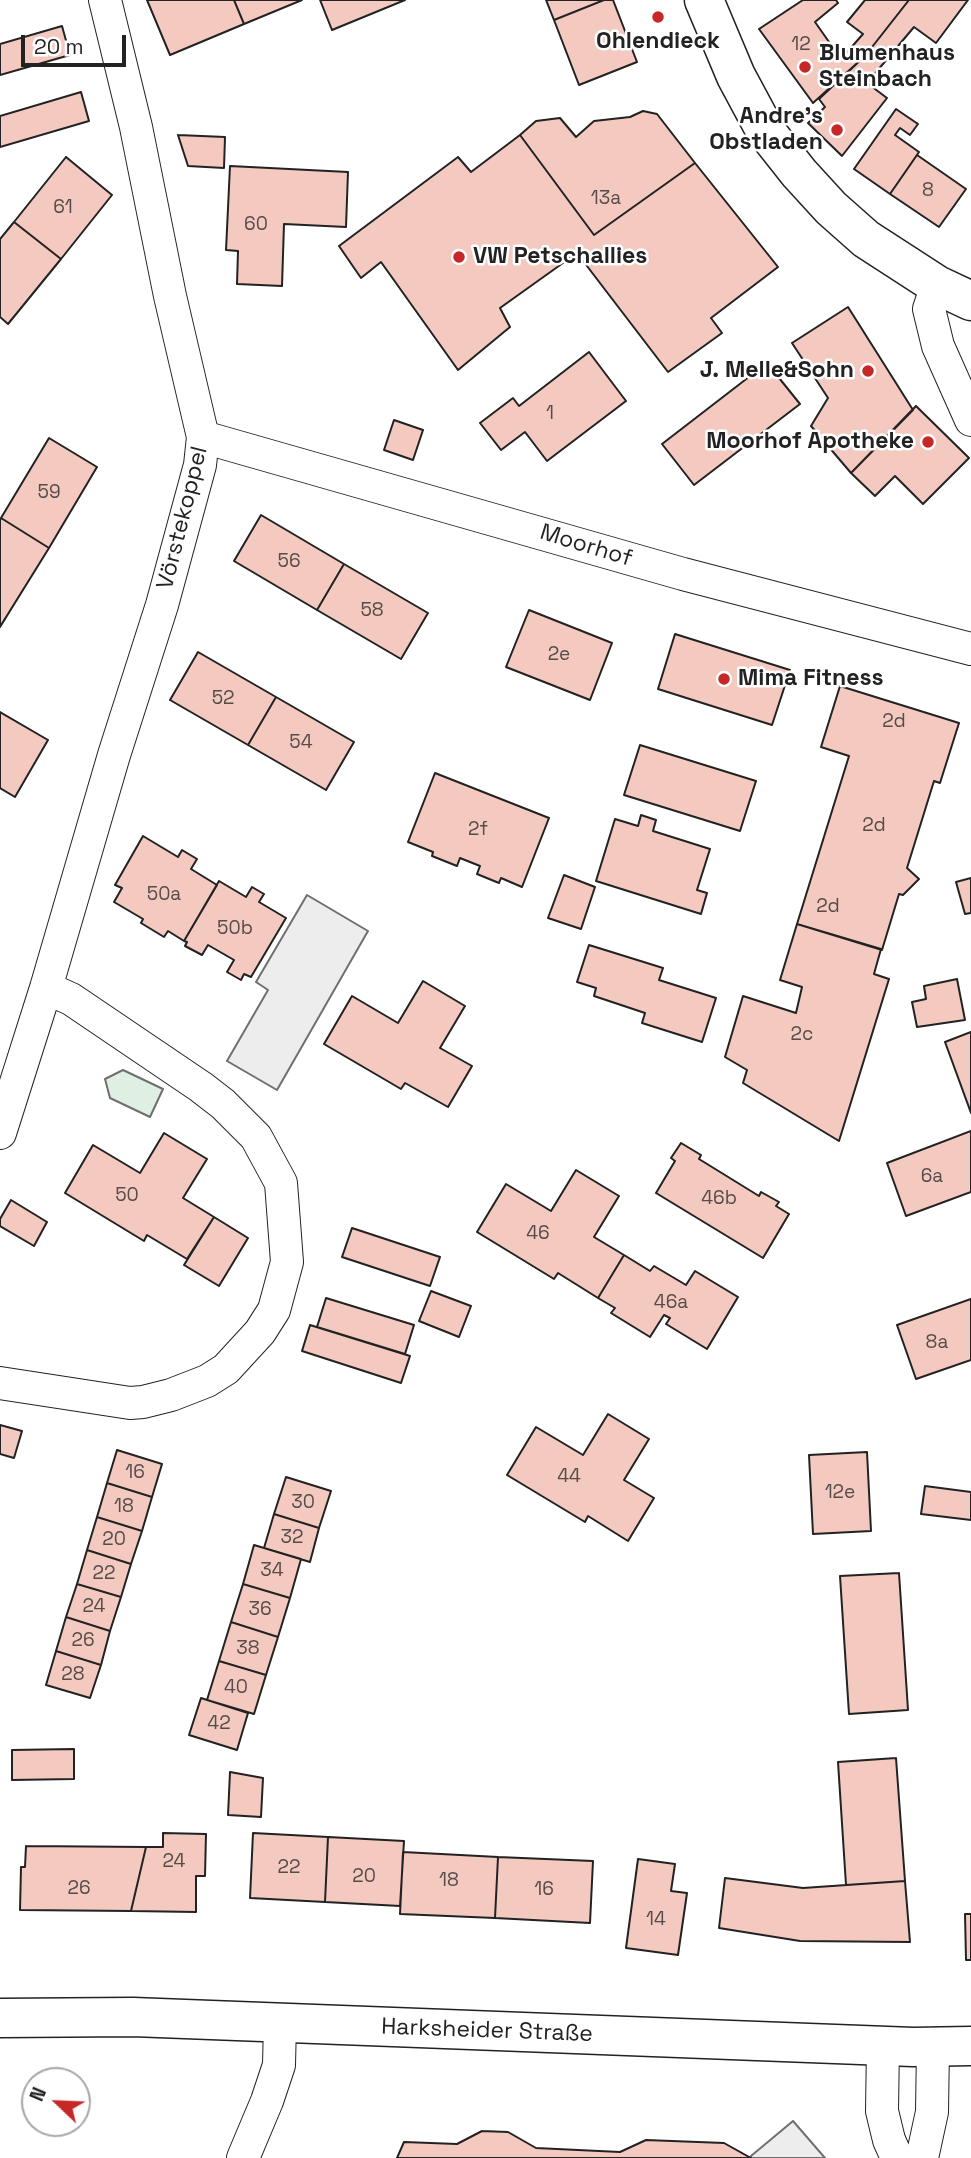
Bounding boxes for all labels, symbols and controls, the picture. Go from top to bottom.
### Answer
marker: Ohlendieck [650,9,666,25]
scale bar [24,21,130,65]
place label: Ohlendieck [596,28,720,56]
text: 20 m [34,33,84,60]
house number: 12 [791,34,811,56]
place label: Blumenhaus Steinbach [819,40,955,94]
marker: Blumenhaus Steinbach [797,59,813,75]
place label: Andre's Obstladen [709,103,823,157]
marker: Andre's Obstladen [829,122,845,138]
house number: 8 [922,180,934,202]
house number: 13a [591,188,621,210]
house number: 61 [53,197,73,219]
house number: 60 [244,214,268,236]
place label: VW Petschallies [473,243,647,271]
marker: VW Petschallies [451,249,467,265]
place label: J. Melle&Sohn [700,357,854,385]
marker: J. Melle&Sohn [860,363,876,379]
house number: 1 [546,403,554,425]
place label: Moorhof Apotheke [706,428,914,456]
marker: Moorhof Apotheke [920,434,936,450]
street label: Vörstekoppel [152,444,214,592]
house number: 59 [37,482,61,504]
street label: Moorhof [537,519,635,573]
house number: 56 [277,551,301,573]
house number: 58 [360,600,384,622]
house number: 2e [548,644,570,666]
place label: Mima Fitness [738,665,884,693]
marker: Mima Fitness [716,671,732,687]
house number: 52 [212,688,234,710]
house number: 2d [882,711,906,733]
house number: 54 [289,732,313,754]
house number: 2d [862,815,886,837]
house number: 2f [468,819,488,841]
house number: 50a [147,884,181,906]
house number: 2d [816,896,840,918]
house number: 50b [217,918,253,940]
house number: 2c [791,1024,813,1046]
house number: 6a [921,1166,943,1188]
house number: 50 [115,1185,139,1207]
house number: 46b [701,1188,737,1210]
house number: 46 [526,1223,550,1245]
house number: 46a [654,1292,688,1314]
house number: 8a [926,1332,948,1354]
house number: 16 [125,1462,145,1484]
house number: 44 [557,1466,581,1488]
house number: 12e [825,1482,855,1504]
house number: 30 [291,1492,315,1514]
house number: 18 [114,1496,134,1518]
house number: 32 [281,1527,303,1549]
house number: 20 [102,1529,126,1551]
house number: 34 [260,1560,284,1582]
house number: 22 [93,1563,115,1585]
house number: 24 [83,1596,105,1618]
house number: 36 [248,1599,272,1621]
house number: 26 [71,1630,95,1652]
house number: 38 [236,1638,260,1660]
house number: 28 [61,1664,85,1686]
house number: 40 [224,1677,248,1699]
house number: 42 [207,1713,231,1735]
house number: 24 [163,1851,185,1873]
house number: 22 [278,1857,300,1879]
house number: 20 [352,1866,376,1888]
house number: 18 [439,1870,459,1892]
house number: 26 [67,1878,91,1900]
house number: 16 [534,1879,554,1901]
house number: 14 [646,1909,666,1931]
street label: Harksheider Straße [381,2014,593,2048]
north arrow [21,2067,91,2137]
text: N [24,2084,52,2105]

